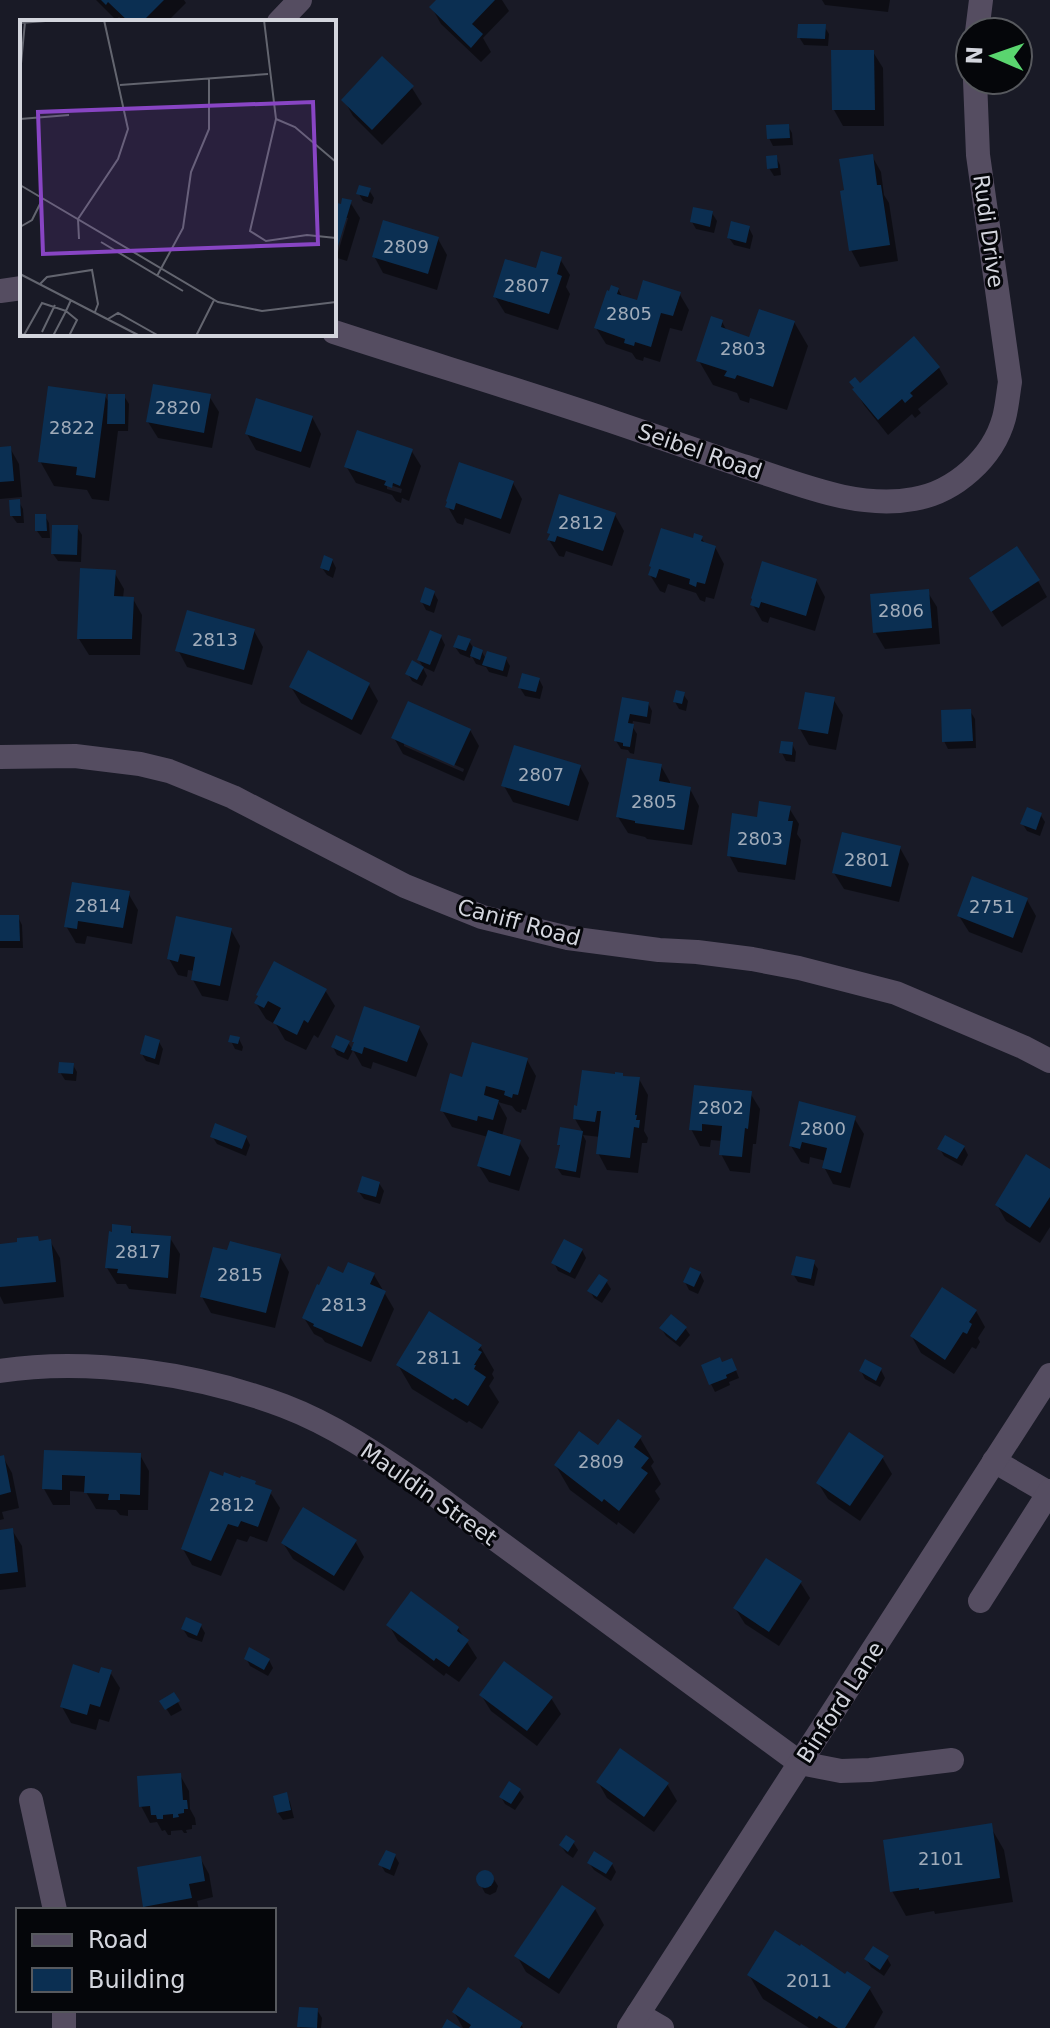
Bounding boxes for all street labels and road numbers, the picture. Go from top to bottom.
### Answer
street label: Rudi Drive [968,173,1009,289]
street label: Seibel Road [635,419,765,484]
street label: Caniff Road [455,894,583,951]
street label: Mauldin Street [356,1438,502,1551]
street label: Binford Lane [792,1637,889,1767]

